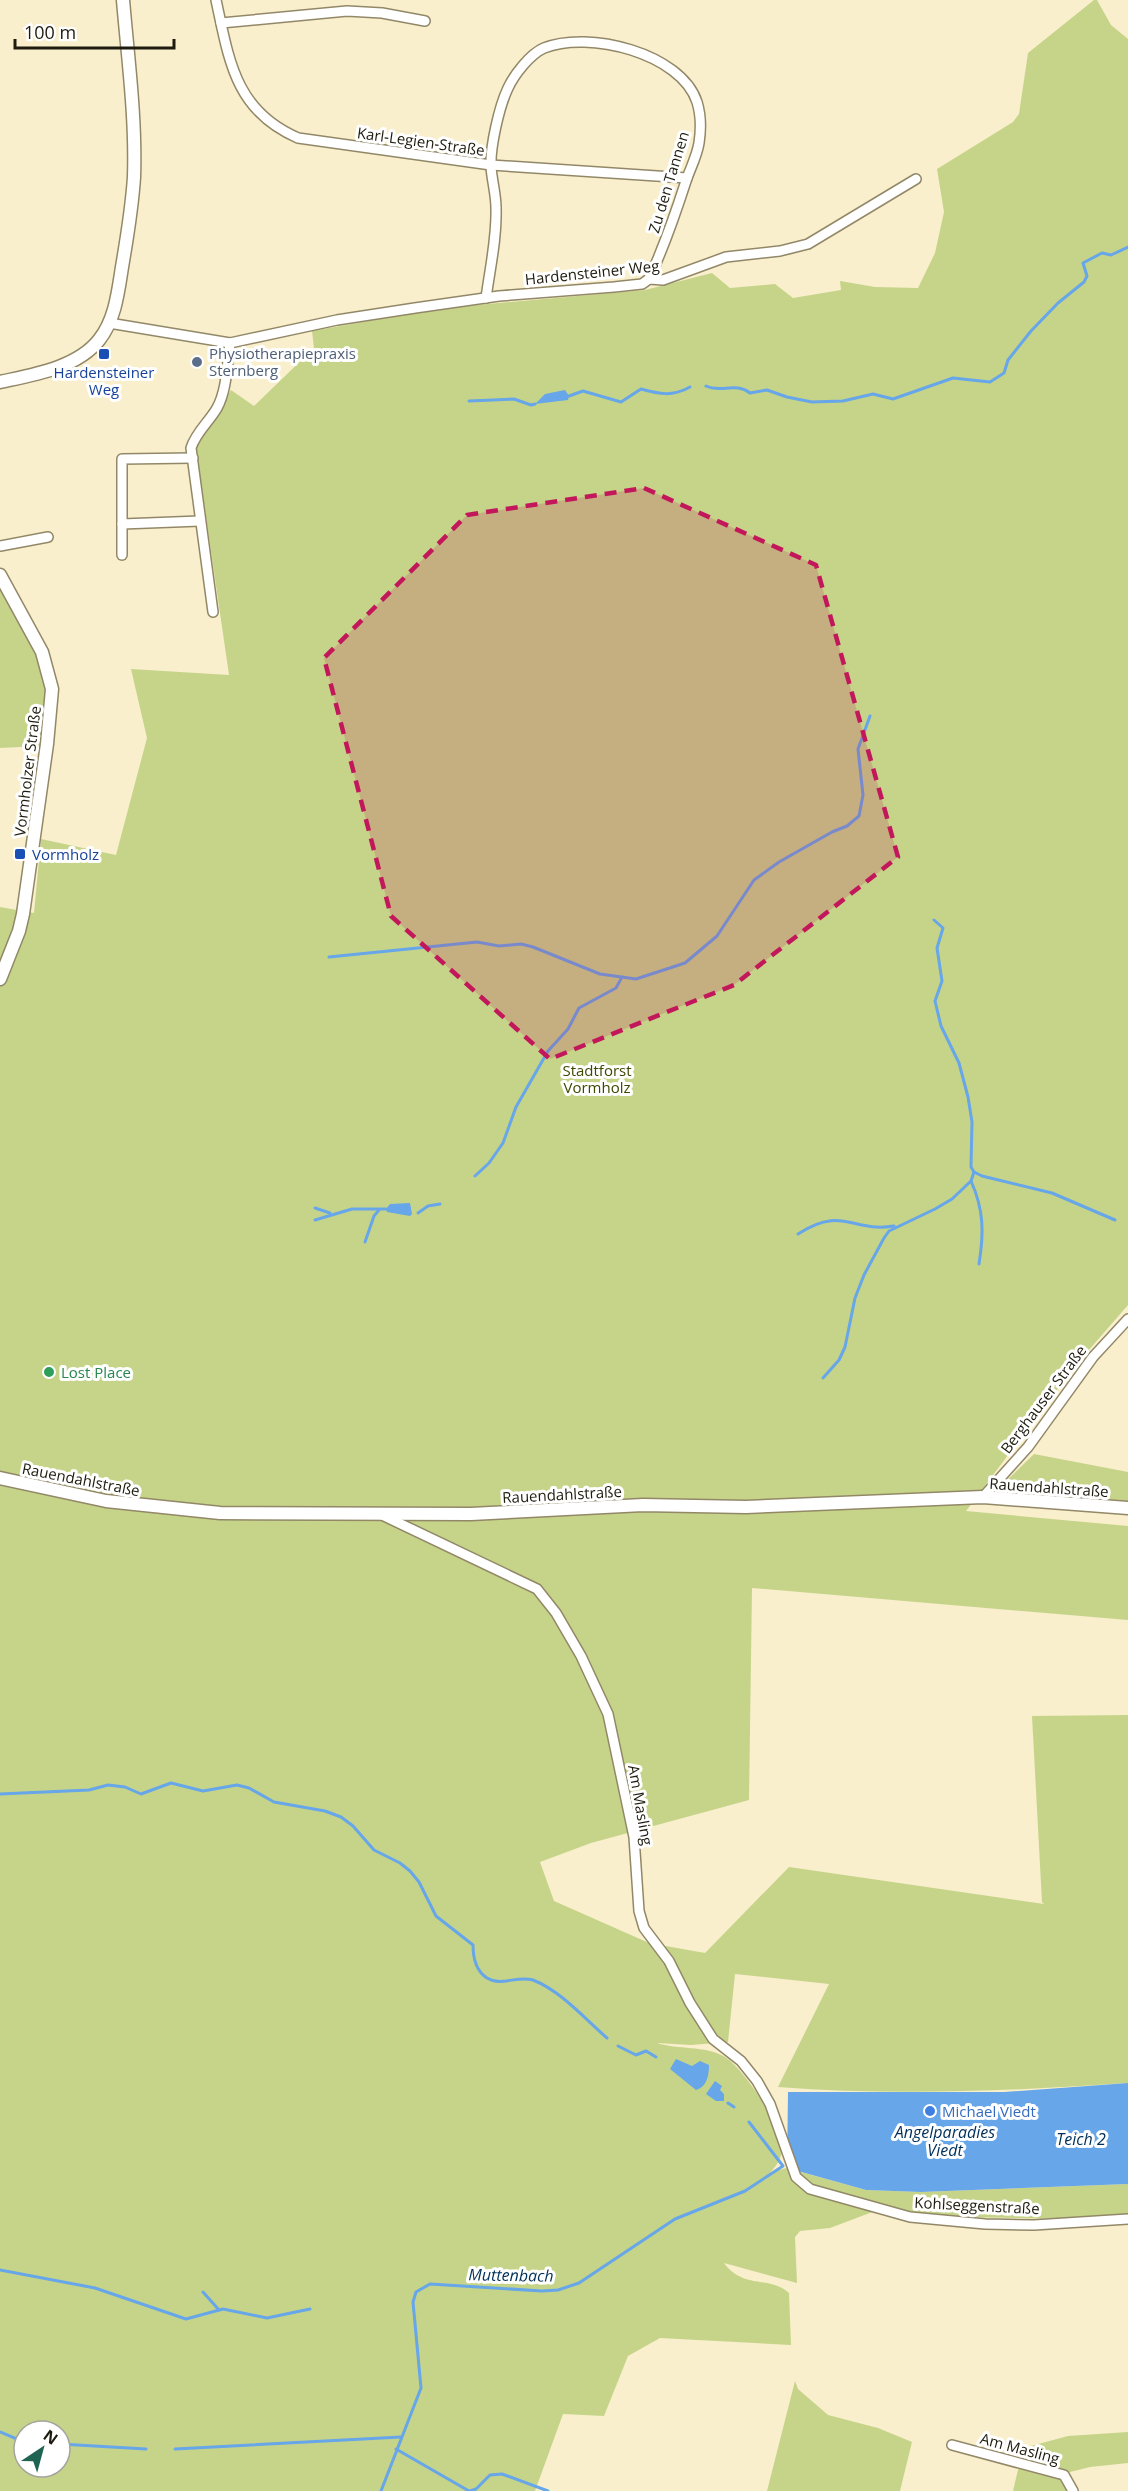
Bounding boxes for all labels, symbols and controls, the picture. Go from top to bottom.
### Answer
scale bar [15,12,174,50]
text: 100 m [24,20,76,44]
street label: Karl-Legien-Straße [356,122,486,160]
street label: Zu den Tannen [643,129,693,235]
street label: Hardensteiner Weg [524,255,660,289]
place label: Physiotherapiepraxis Sternberg [209,343,356,380]
marker: Hardensteiner Weg [97,347,111,361]
marker: Physiotherapiepraxis Sternberg [190,355,204,369]
place label: Hardensteiner Weg [54,362,154,399]
street label: Vormholzer Straße [9,705,45,837]
place label: Vormholz [32,844,99,864]
marker: Vormholz [13,847,27,861]
park label: Stadtforst Vormholz [562,1060,632,1097]
street label: Berghauser Straße [996,1341,1090,1457]
place label: Lost Place [61,1362,131,1382]
marker: Lost Place [42,1365,56,1379]
street label: Rauendahlstraße [20,1458,142,1500]
street label: Rauendahlstraße [989,1473,1109,1501]
street label: Rauendahlstraße [502,1481,622,1507]
street label: Am Masling [624,1763,658,1847]
place label: Michael Viedt [942,2101,1036,2121]
marker: Michael Viedt [923,2104,937,2118]
water label: Angelparadies Viedt [894,2121,995,2161]
water label: Teich 2 [1056,2128,1106,2150]
street label: Kohlseggenstraße [914,2192,1040,2218]
water label: Muttenbach [468,2263,554,2287]
north arrow [12,2419,72,2479]
text: N [39,2424,63,2450]
street label: Am Masling [978,2428,1062,2468]

